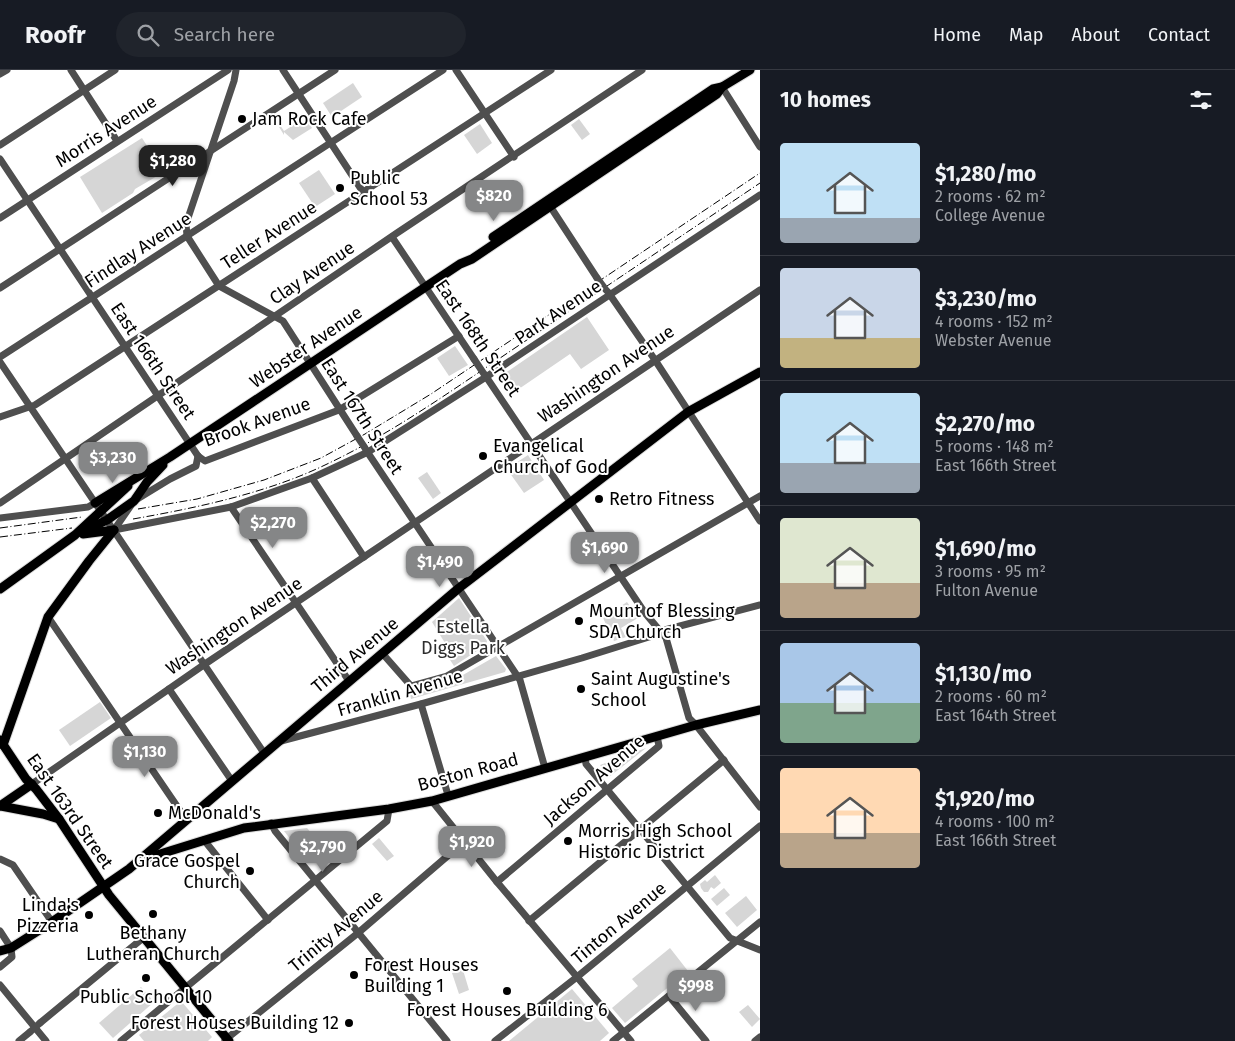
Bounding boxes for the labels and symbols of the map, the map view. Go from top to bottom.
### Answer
street label: Morris Avenue [51,90,161,172]
place label: Jam Rock Cafe [252,108,367,130]
marker: Jam Rock Cafe [236,113,248,125]
pin: $1,280 [132,144,214,187]
place label: Public School 53 [350,167,428,210]
pin: $820 [464,180,524,222]
marker: Public School 53 [334,182,346,194]
street label: Teller Avenue [217,196,321,274]
street label: Findlay Avenue [81,207,195,293]
street label: Clay Avenue [265,236,359,310]
street label: East 168th Street [431,275,526,401]
street label: Park Avenue [510,275,606,349]
street label: East 166th Street [106,298,201,424]
street label: Webster Avenue [246,301,366,393]
street label: Washington Avenue [534,320,678,428]
street label: East 167th Street [316,354,408,479]
street label: Brook Avenue [201,392,313,452]
place label: Evangelical Church of God [493,435,608,478]
pin: $3,230 [72,442,154,484]
marker: Evangelical Church of God [477,450,489,462]
place label: Retro Fitness [609,488,714,510]
marker: Retro Fitness [593,493,605,505]
pin: $2,270 [232,506,314,549]
pin: $1,690 [564,532,646,574]
pin: $1,490 [399,546,481,588]
street label: Washington Avenue [162,572,306,680]
place label: Mount of Blessing SDA Church [589,600,735,643]
street label: Third Avenue [307,612,403,698]
marker: Mount of Blessing SDA Church [573,615,585,627]
park label: Estella Diggs Park [421,616,506,659]
street label: Franklin Avenue [335,665,465,721]
place label: Saint Augustine's School [591,668,730,711]
marker: Saint Augustine's School [575,683,587,695]
street label: Jackson Avenue [539,730,649,830]
pin: $1,130 [104,736,186,778]
street label: Boston Road [415,748,521,796]
street label: East 163rd Street [22,749,118,873]
place label: McDonald's [168,802,261,824]
marker: McDonald's [152,807,164,819]
place label: Morris High School Historic District [578,820,732,863]
pin: $1,920 [431,826,513,868]
pin: $2,790 [282,830,364,873]
marker: Morris High School Historic District [562,835,574,847]
place label: Grace Gospel Church [134,850,240,893]
marker: Grace Gospel Church [244,865,256,877]
street label: Tinton Avenue [567,877,671,969]
street label: Trinity Avenue [284,885,388,977]
place label: Linda's Pizzeria [16,894,79,937]
marker: Bethany Lutheran Church [147,908,159,920]
marker: Linda's Pizzeria [83,909,95,921]
place label: Bethany Lutheran Church [86,922,220,965]
place label: Forest Houses Building 1 [364,954,478,997]
marker: Forest Houses Building 1 [348,969,360,981]
pin: $998 [666,970,726,1012]
marker: Public School 10 [140,972,152,984]
marker: Forest Houses Building 6 [501,985,513,997]
place label: Public School 10 [80,986,212,1008]
place label: Forest Houses Building 6 [406,999,608,1021]
place label: Forest Houses Building 12 [131,1012,339,1034]
marker: Forest Houses Building 12 [343,1017,355,1029]

